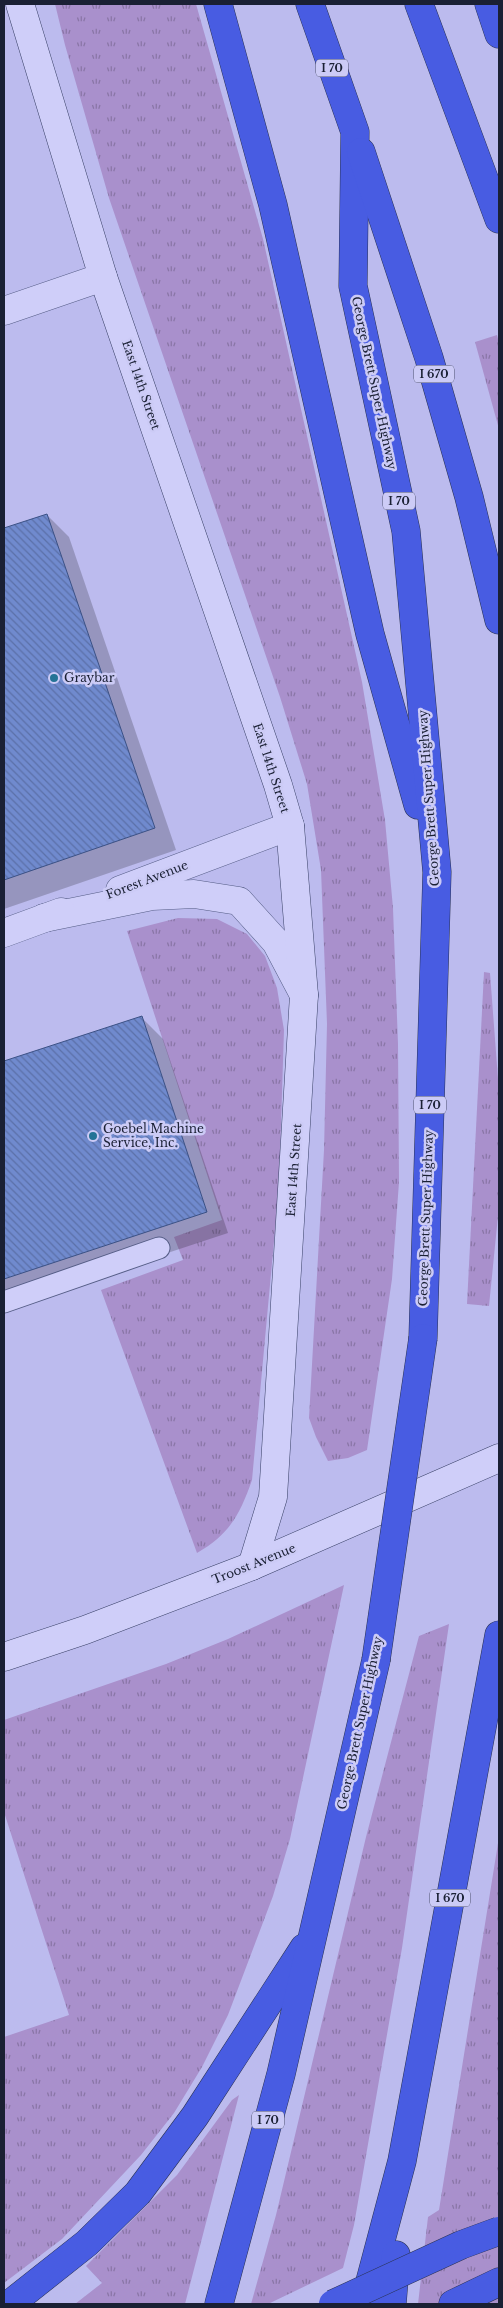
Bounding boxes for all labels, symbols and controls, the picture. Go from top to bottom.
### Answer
road number: I 70 [316,59,348,76]
street label: George Brett Super Highway [349,295,400,471]
street label: East 14th Street [119,338,164,432]
road number: I 670 [414,366,454,382]
road number: I 70 [383,492,415,510]
place label: Graybar [64,670,115,685]
marker: Graybar [48,672,60,684]
street label: George Brett Super Highway [415,709,442,887]
street label: East 14th Street [250,721,293,815]
street label: Forest Avenue [104,857,190,902]
road number: I 70 [414,1096,446,1114]
place label: Goebel Machine Service, Inc. [103,1121,204,1150]
street label: East 14th Street [283,1122,304,1217]
street label: George Brett Super Highway [415,1129,436,1307]
marker: Goebel Machine Service, Inc. [87,1130,99,1142]
street label: Troost Avenue [210,1540,298,1587]
street label: George Brett Super Highway [334,1635,385,1811]
road number: I 670 [430,1890,470,1906]
road number: I 70 [252,2112,284,2128]

